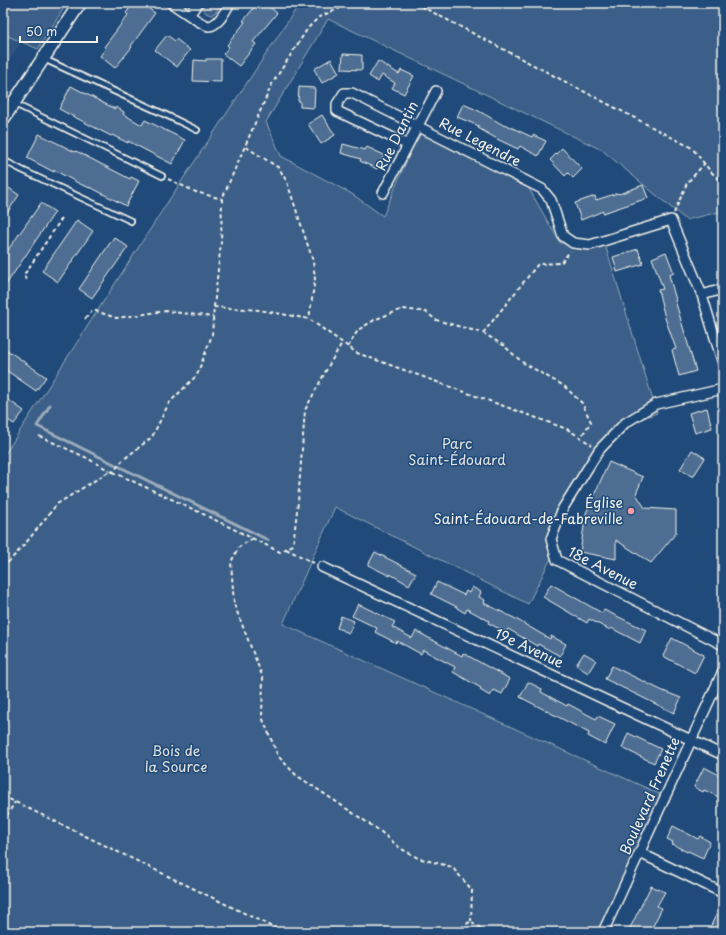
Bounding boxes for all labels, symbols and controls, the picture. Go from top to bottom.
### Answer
scale bar [20,18,97,44]
text: 50 m [26,22,57,40]
street label: Rue Dantin [370,97,423,174]
street label: Rue Legendre [436,112,525,171]
park label: Parc Saint-Édouard [408,433,506,470]
place label: Église Saint-Édouard-de-Fabreville [433,492,623,529]
marker: Église Saint-Édouard-de-Fabreville [626,506,636,516]
street label: 18e Avenue [565,541,642,594]
street label: 19e Avenue [491,622,567,673]
street label: Boulevard Frenette [614,734,685,858]
park label: Bois de la Source [145,740,207,777]

